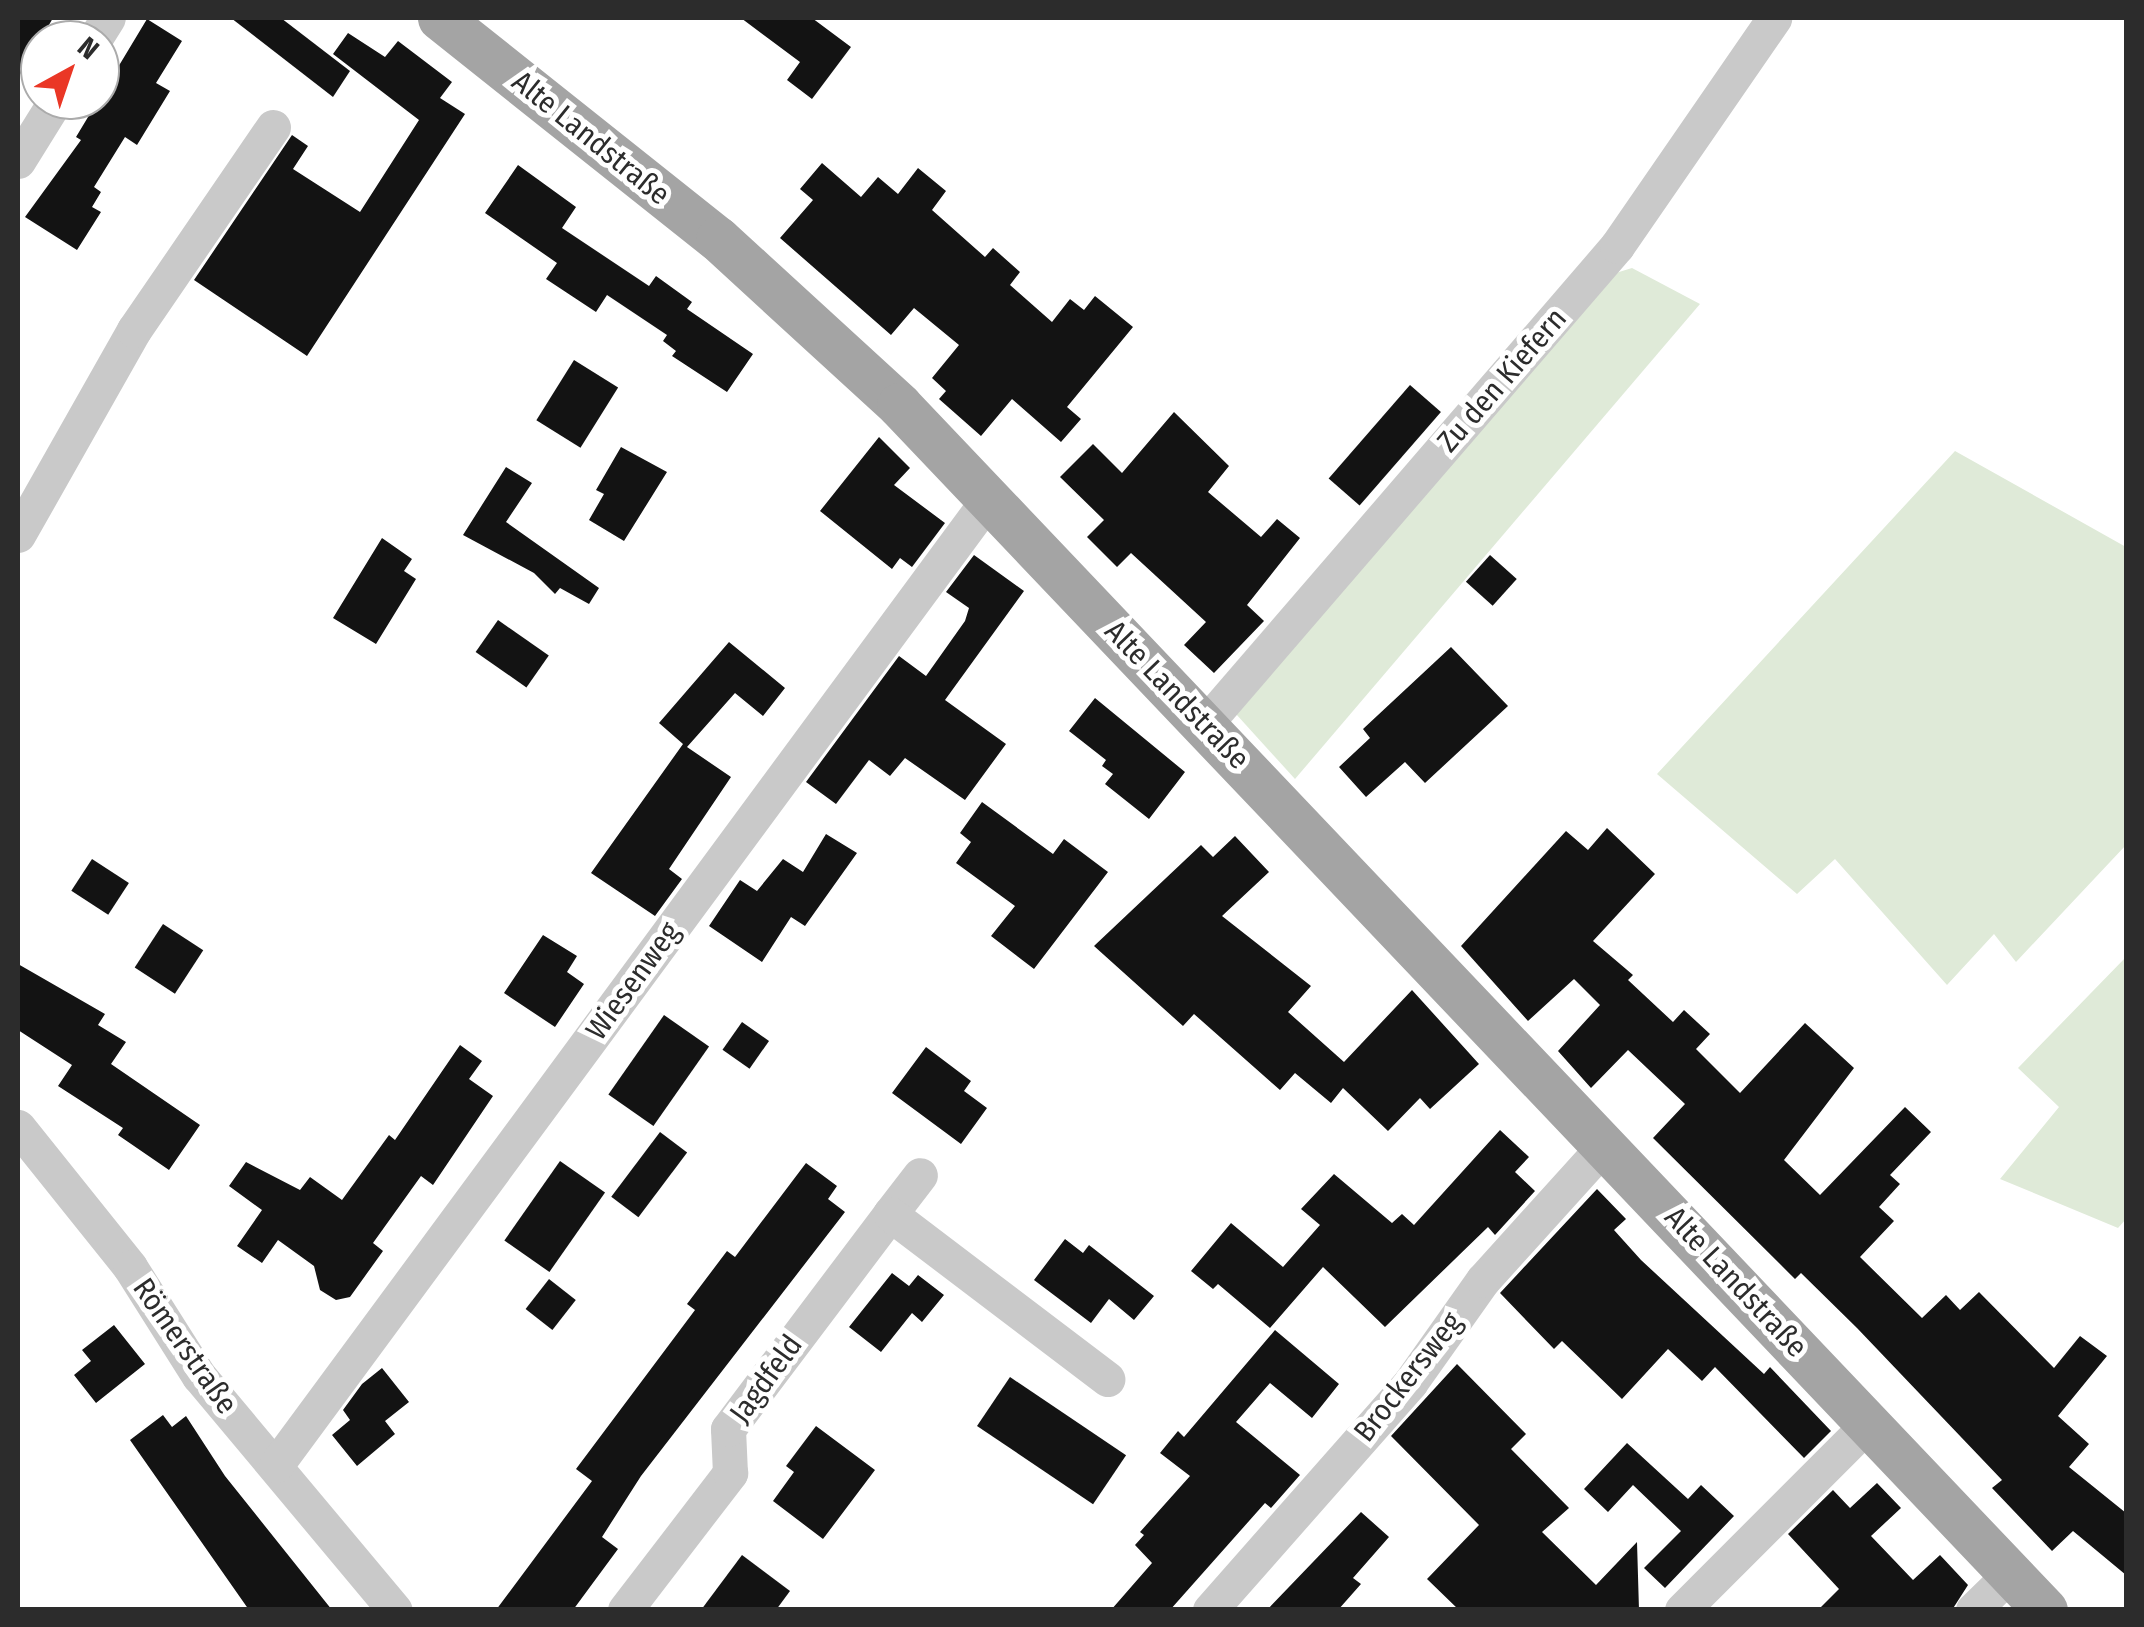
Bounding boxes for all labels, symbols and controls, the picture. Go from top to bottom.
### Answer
north arrow [20,20,120,120]
text: N [71,30,105,66]
street label: Alte Landstraße [505,63,677,213]
street label: Zu den Kiefern [1430,301,1574,459]
street label: Alte Landstraße [1097,613,1257,777]
street label: Wiesenweg [578,915,688,1047]
street label: Alte Landstraße [1657,1199,1815,1365]
street label: Römerstraße [125,1271,245,1421]
street label: Brockersweg [1346,1305,1470,1449]
street label: Jagdfeld [722,1328,810,1430]

